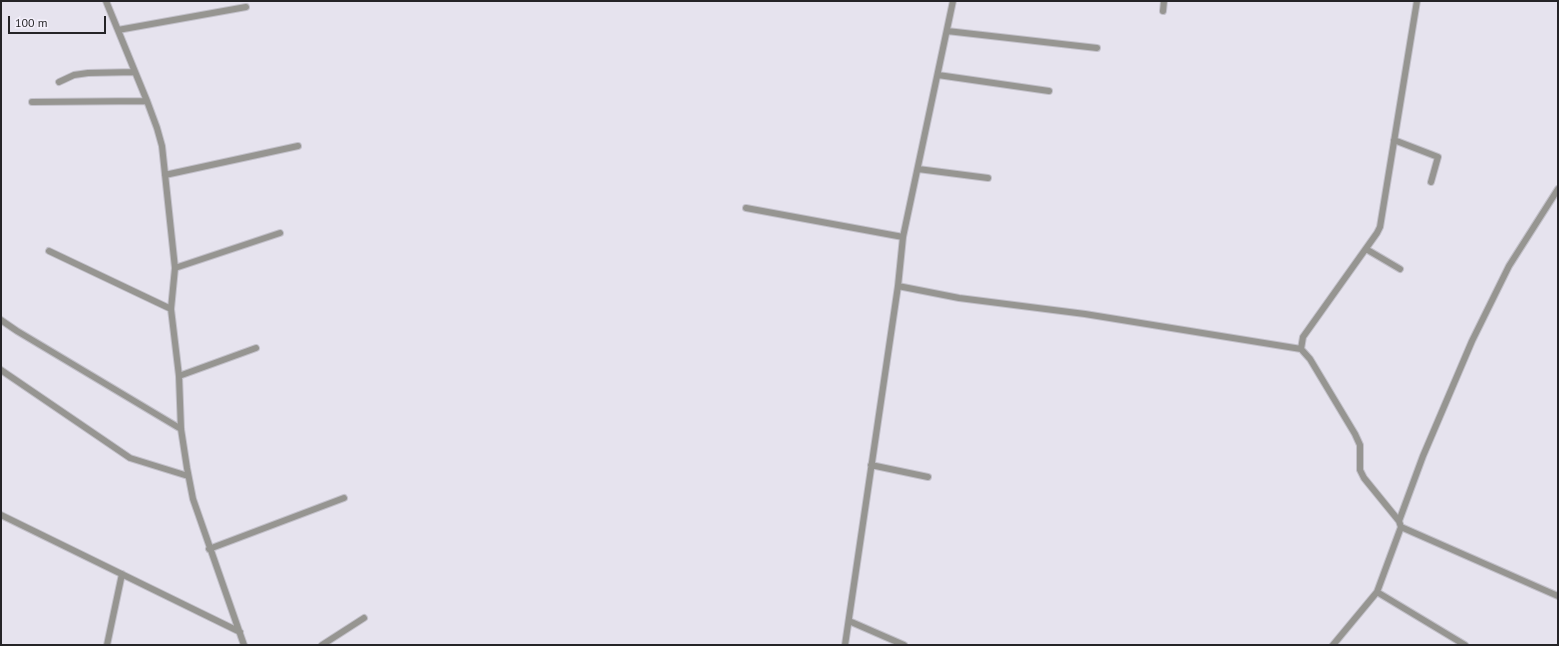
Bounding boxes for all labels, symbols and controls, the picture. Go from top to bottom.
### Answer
scale bar [10,8,108,34]
text: 100 m [15,15,48,30]

